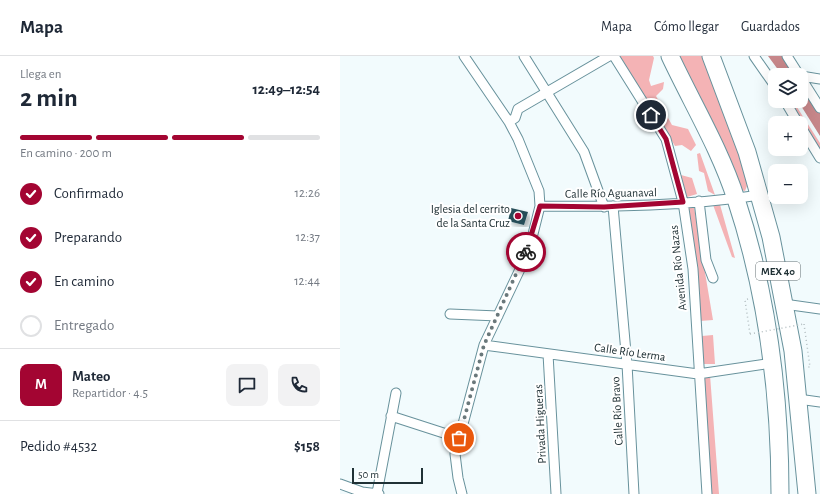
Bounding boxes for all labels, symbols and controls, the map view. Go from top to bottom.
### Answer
text: Mapa [20,18,63,37]
text: Mapa [601,20,632,34]
text: Cómo llegar [654,20,719,34]
text: Guardados [741,20,800,34]
text: Llega en [20,68,62,81]
map controls [768,68,808,204]
button: layers [768,68,808,108]
text: 12:49–12:54 [252,82,320,97]
text: 2 min [20,85,78,111]
pin [634,98,668,132]
icon: home [640,104,662,126]
button: + [768,116,808,156]
text: En camino · 200 m [20,147,112,160]
button: − [768,164,808,204]
icon: check [20,183,42,205]
text: Confirmado [54,186,124,201]
street label: Calle Río Aguanaval [565,186,657,200]
text: 12:26 [295,187,320,200]
place label: Iglesia del cerrito de la Santa Cruz [431,203,510,229]
marker: Iglesia del cerrito de la Santa Cruz [513,211,523,221]
street label: Avenida Río Nazas [668,225,688,311]
icon: check [20,227,42,249]
text: Preparando [54,230,122,245]
text: 12:37 [296,231,320,244]
courier [506,232,546,272]
icon: bike [515,241,537,263]
road number: MEX 40 [756,262,800,280]
icon: check [20,271,42,293]
text: En camino [54,274,114,289]
text: 12:44 [294,275,320,288]
text: Entregado [54,318,114,333]
street label: Calle Río Lerma [593,341,667,363]
button: chat [226,364,268,406]
button: phone [278,364,320,406]
text: Mateo [72,369,110,384]
street label: Calle Río Bravo [609,376,625,446]
text: M [35,377,47,392]
street label: Privada Higueras [532,384,548,464]
text: Repartidor · 4.5 [72,387,148,400]
pin [442,421,476,455]
icon: bag [448,427,470,449]
text: Pedido #4532 [20,439,97,454]
text: $158 [294,439,320,454]
scale bar [352,466,423,485]
text: 50 m [358,469,379,480]

